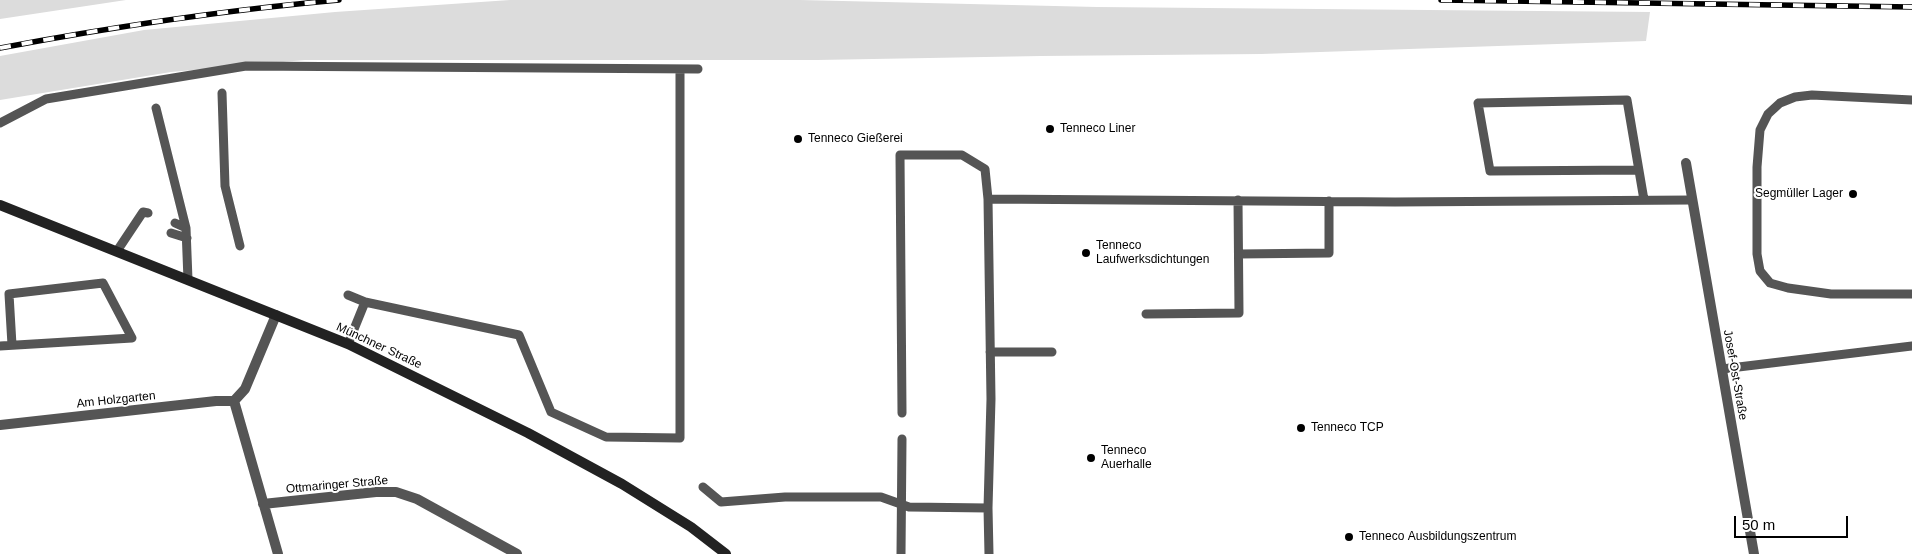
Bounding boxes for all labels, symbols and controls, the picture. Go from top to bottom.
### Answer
place label: Tenneco Liner [1060,122,1135,136]
marker: Tenneco Liner [1044,123,1056,135]
place label: Tenneco Gießerei [808,132,903,146]
marker: Tenneco Gießerei [792,133,804,145]
place label: Segmüller Lager [1755,187,1843,201]
marker: Segmüller Lager [1847,188,1859,200]
place label: Tenneco Laufwerksdichtungen [1096,239,1209,267]
marker: Tenneco Laufwerksdichtungen [1080,247,1092,259]
street label: Münchner Straße [334,320,424,372]
street label: Josef-Ost-Straße [1720,329,1750,421]
street label: Am Holzgarten [76,389,156,411]
place label: Tenneco TCP [1311,421,1384,435]
marker: Tenneco TCP [1295,422,1307,434]
place label: Tenneco Auerhalle [1101,444,1152,472]
marker: Tenneco Auerhalle [1085,452,1097,464]
street label: Ottmaringer Straße [285,473,389,497]
scale bar [1737,506,1851,538]
text: 50 m [1742,516,1775,533]
place label: Tenneco Ausbildungszentrum [1359,530,1516,544]
marker: Tenneco Ausbildungszentrum [1343,531,1355,543]

